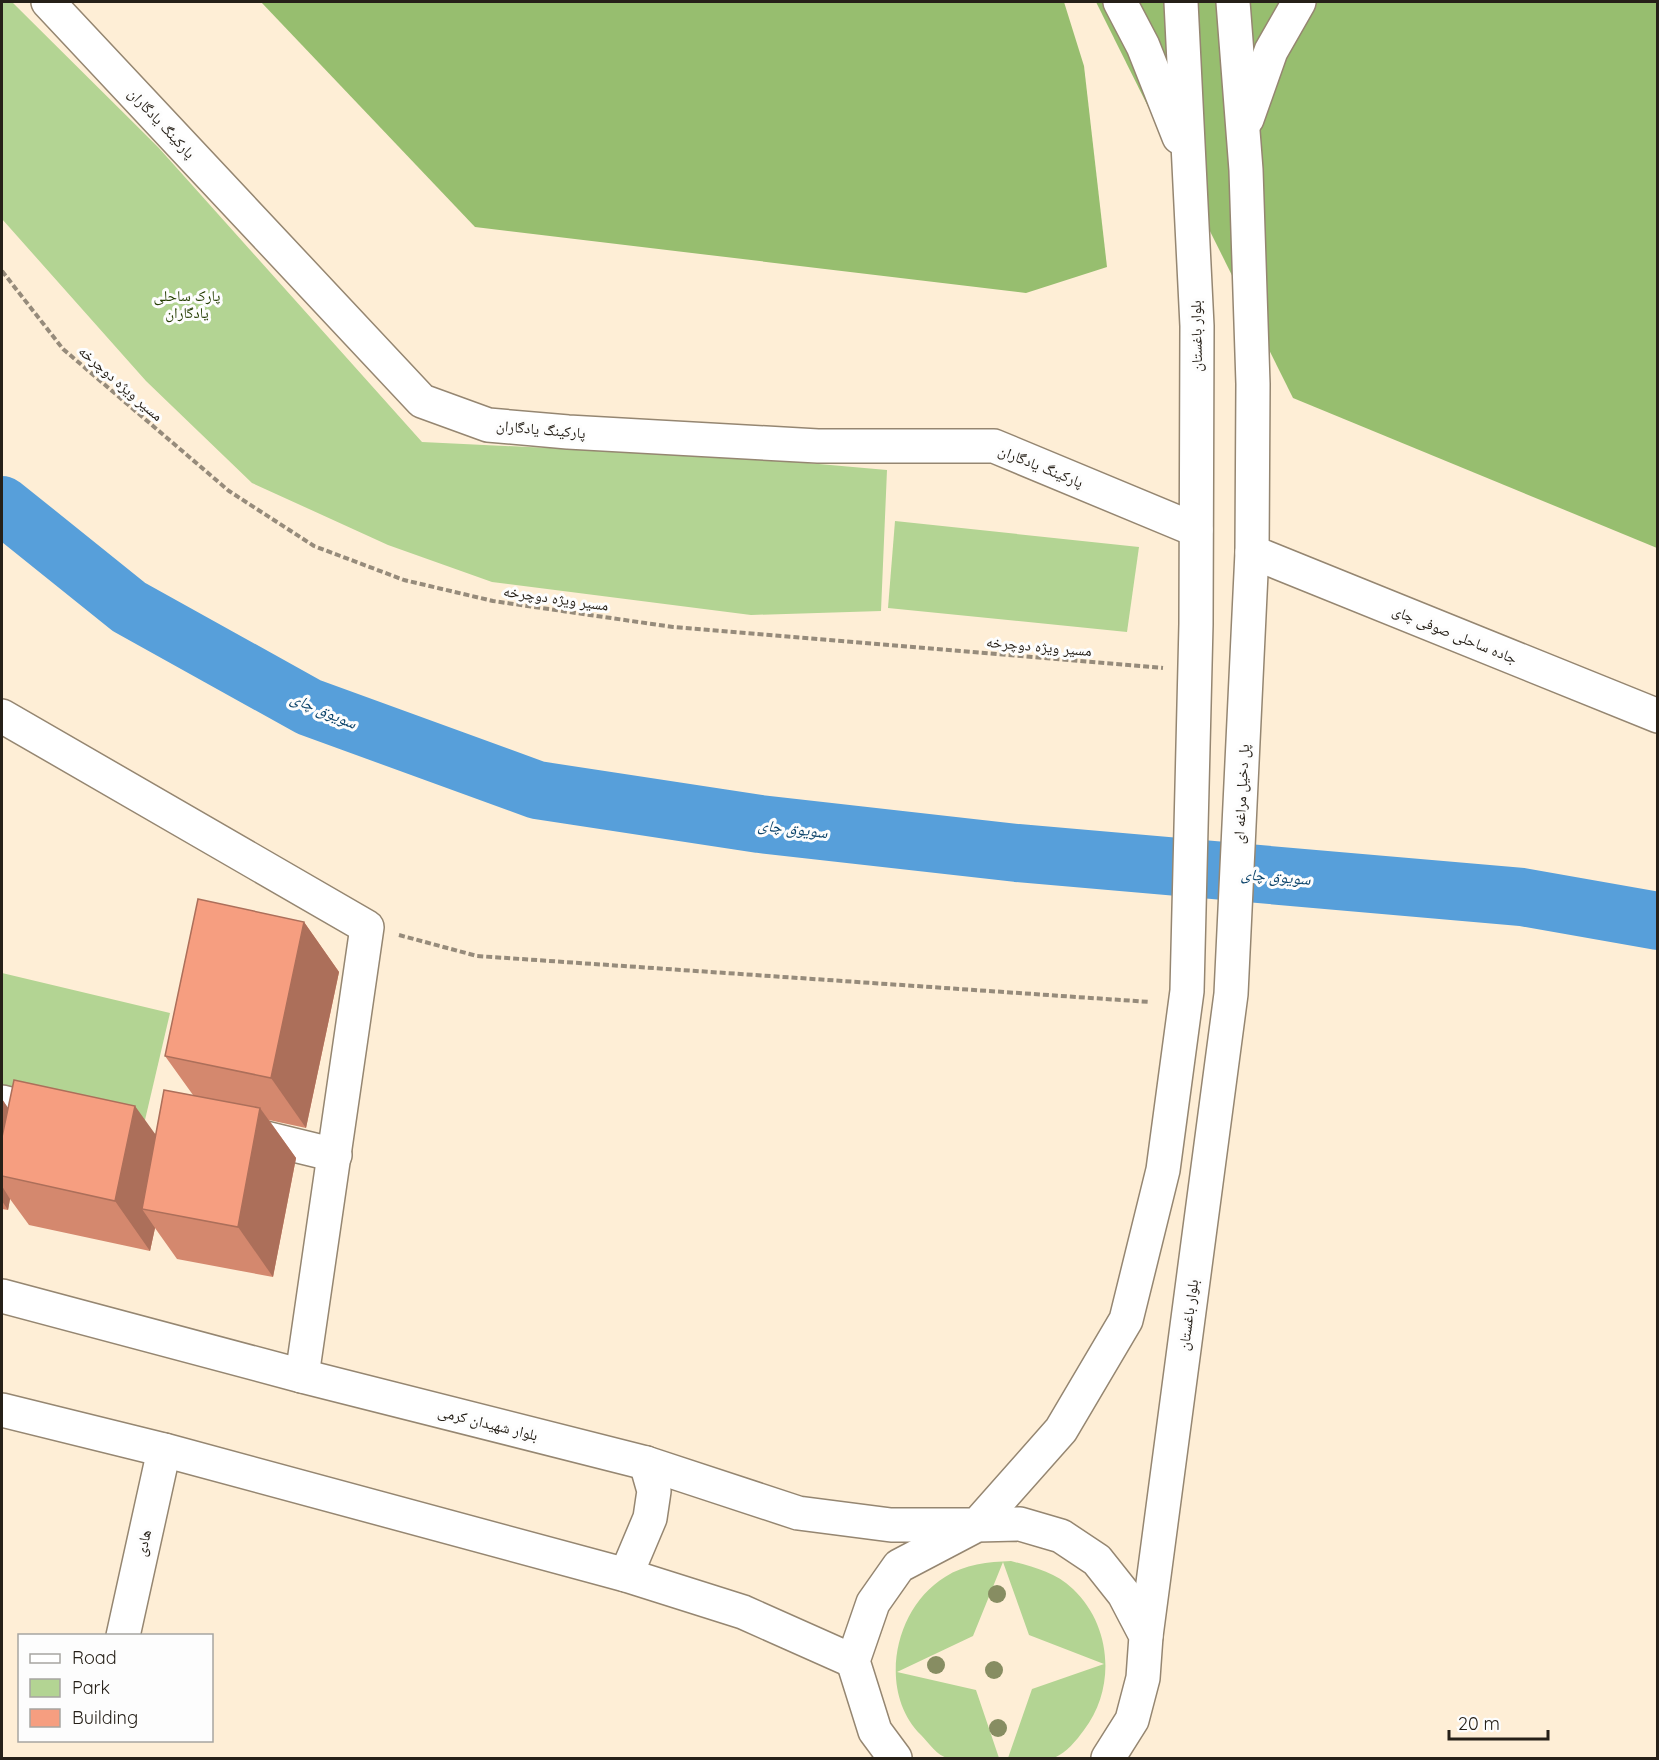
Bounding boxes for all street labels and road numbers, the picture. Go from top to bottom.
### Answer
street label: پارکینگ یادگاران [124,84,200,163]
street label: بلوار باغستان [1186,300,1207,372]
street label: مسیر ویژه دوچرخه [75,341,167,425]
street label: پارکینگ یادگاران [495,416,587,443]
street label: پارکینگ یادگاران [995,440,1086,493]
street label: مسیر ویژه دوچرخه [502,581,610,615]
street label: جاده ساحلی صوفی چای [1389,600,1521,669]
street label: مسیر ویژه دوچرخه [985,632,1093,660]
street label: پل دخیل مراغه ای [1229,744,1254,844]
street label: بلوار باغستان [1174,1278,1203,1352]
street label: بلوار شهیدان کرمی [436,1401,540,1446]
street label: هادی [131,1528,156,1558]

